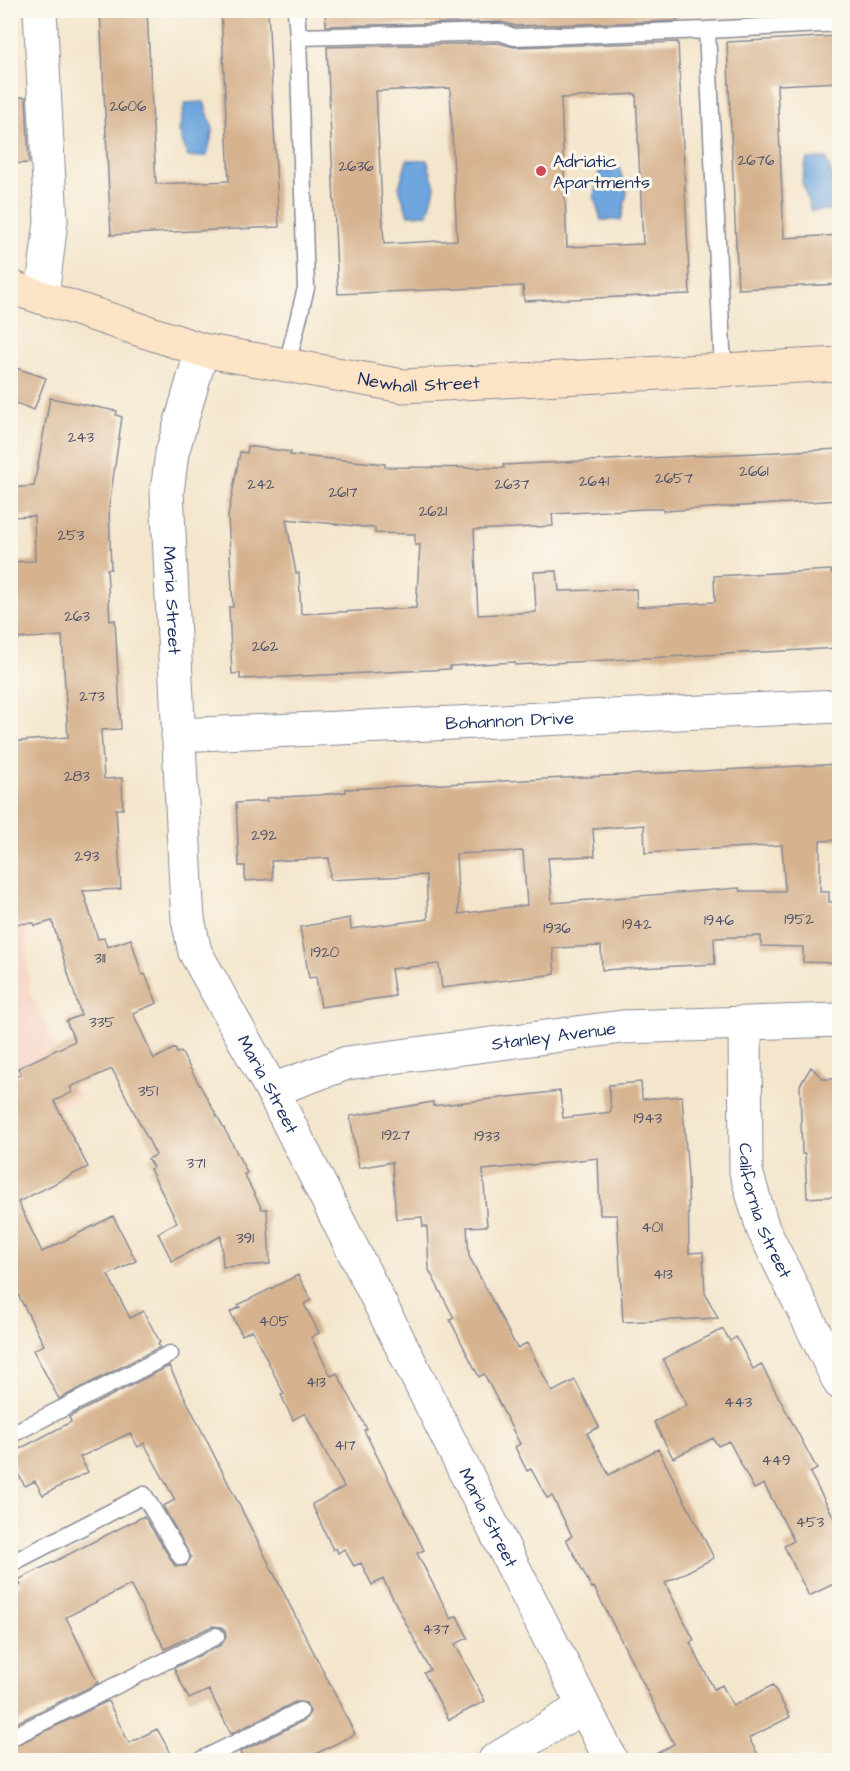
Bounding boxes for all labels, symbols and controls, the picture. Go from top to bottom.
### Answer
house number: 2606 [110,96,147,117]
place label: Adriatic Apartments [553,149,650,195]
house number: 2676 [738,150,775,171]
house number: 2636 [338,156,374,177]
marker: Adriatic Apartments [534,164,548,178]
street label: Newhall Street [356,366,481,399]
house number: 243 [68,427,95,448]
house number: 2661 [739,461,769,482]
house number: 2657 [655,468,693,489]
house number: 2641 [579,471,609,492]
house number: 242 [247,474,275,495]
house number: 2637 [495,474,529,495]
house number: 2617 [328,482,358,503]
house number: 2621 [419,501,447,522]
house number: 253 [58,525,85,546]
street label: Maria Street [157,545,187,656]
house number: 263 [64,606,90,627]
house number: 262 [252,636,279,657]
house number: 273 [79,686,105,707]
street label: Bohannon Drive [445,705,575,736]
house number: 283 [64,766,90,787]
house number: 292 [251,825,277,846]
house number: 293 [75,846,100,867]
house number: 1952 [784,909,814,930]
house number: 1946 [704,910,735,931]
house number: 1942 [622,914,652,935]
house number: 1936 [543,918,571,939]
house number: 1920 [311,942,340,963]
house number: 311 [94,948,106,969]
house number: 335 [89,1012,115,1033]
street label: Stanley Avenue [490,1015,617,1056]
street label: Maria Street [231,1030,305,1139]
house number: 351 [138,1081,158,1102]
house number: 1943 [634,1108,663,1129]
house number: 1927 [382,1125,410,1146]
house number: 1933 [474,1126,500,1147]
street label: California Street [733,1143,798,1283]
house number: 371 [187,1153,205,1174]
house number: 401 [641,1217,663,1238]
house number: 391 [236,1228,254,1249]
house number: 413 [653,1264,673,1285]
house number: 405 [259,1311,290,1332]
house number: 413 [306,1372,326,1393]
house number: 443 [724,1392,752,1413]
house number: 417 [334,1435,356,1456]
house number: 449 [762,1450,790,1471]
street label: Maria Street [453,1463,524,1572]
house number: 453 [796,1512,825,1533]
house number: 437 [422,1619,450,1640]

